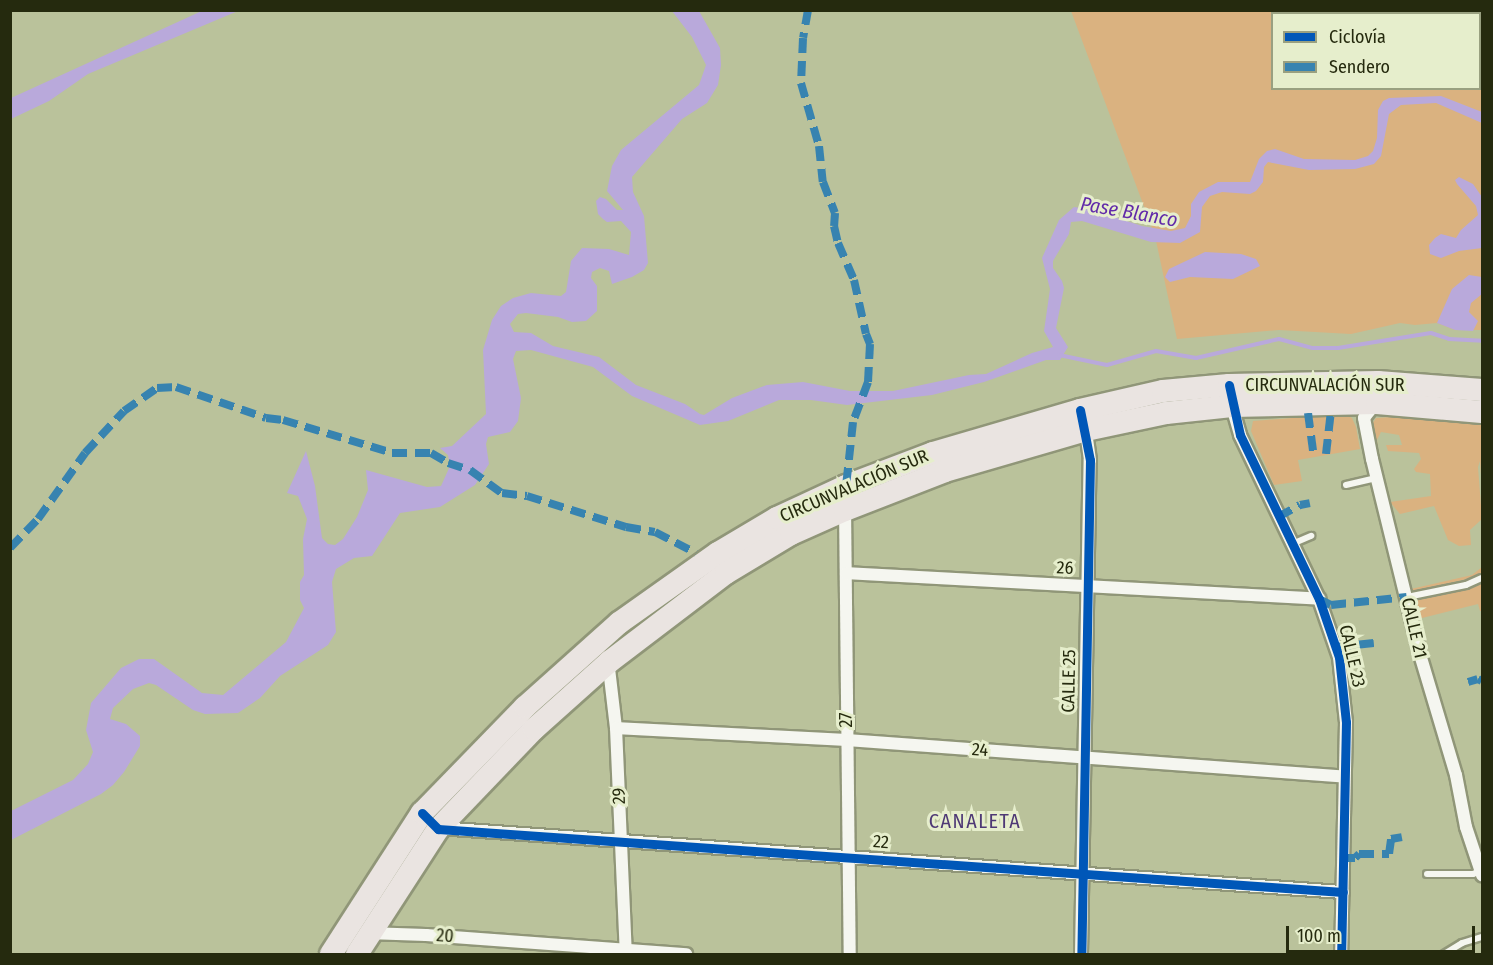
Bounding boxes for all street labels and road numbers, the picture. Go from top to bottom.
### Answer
street label: CIRCUNVALACIÓN SUR [1245,374,1405,396]
street label: CIRCUNVALACIÓN SUR [776,445,932,527]
street label: 26 [1056,557,1074,579]
street label: CALLE 21 [1397,595,1431,661]
street label: CALLE 23 [1334,623,1370,689]
street label: CALLE 25 [1058,649,1080,713]
street label: 27 [835,712,857,728]
street label: 24 [971,739,989,761]
street label: 29 [608,787,630,805]
street label: 22 [872,831,890,853]
street label: 20 [436,925,454,947]

